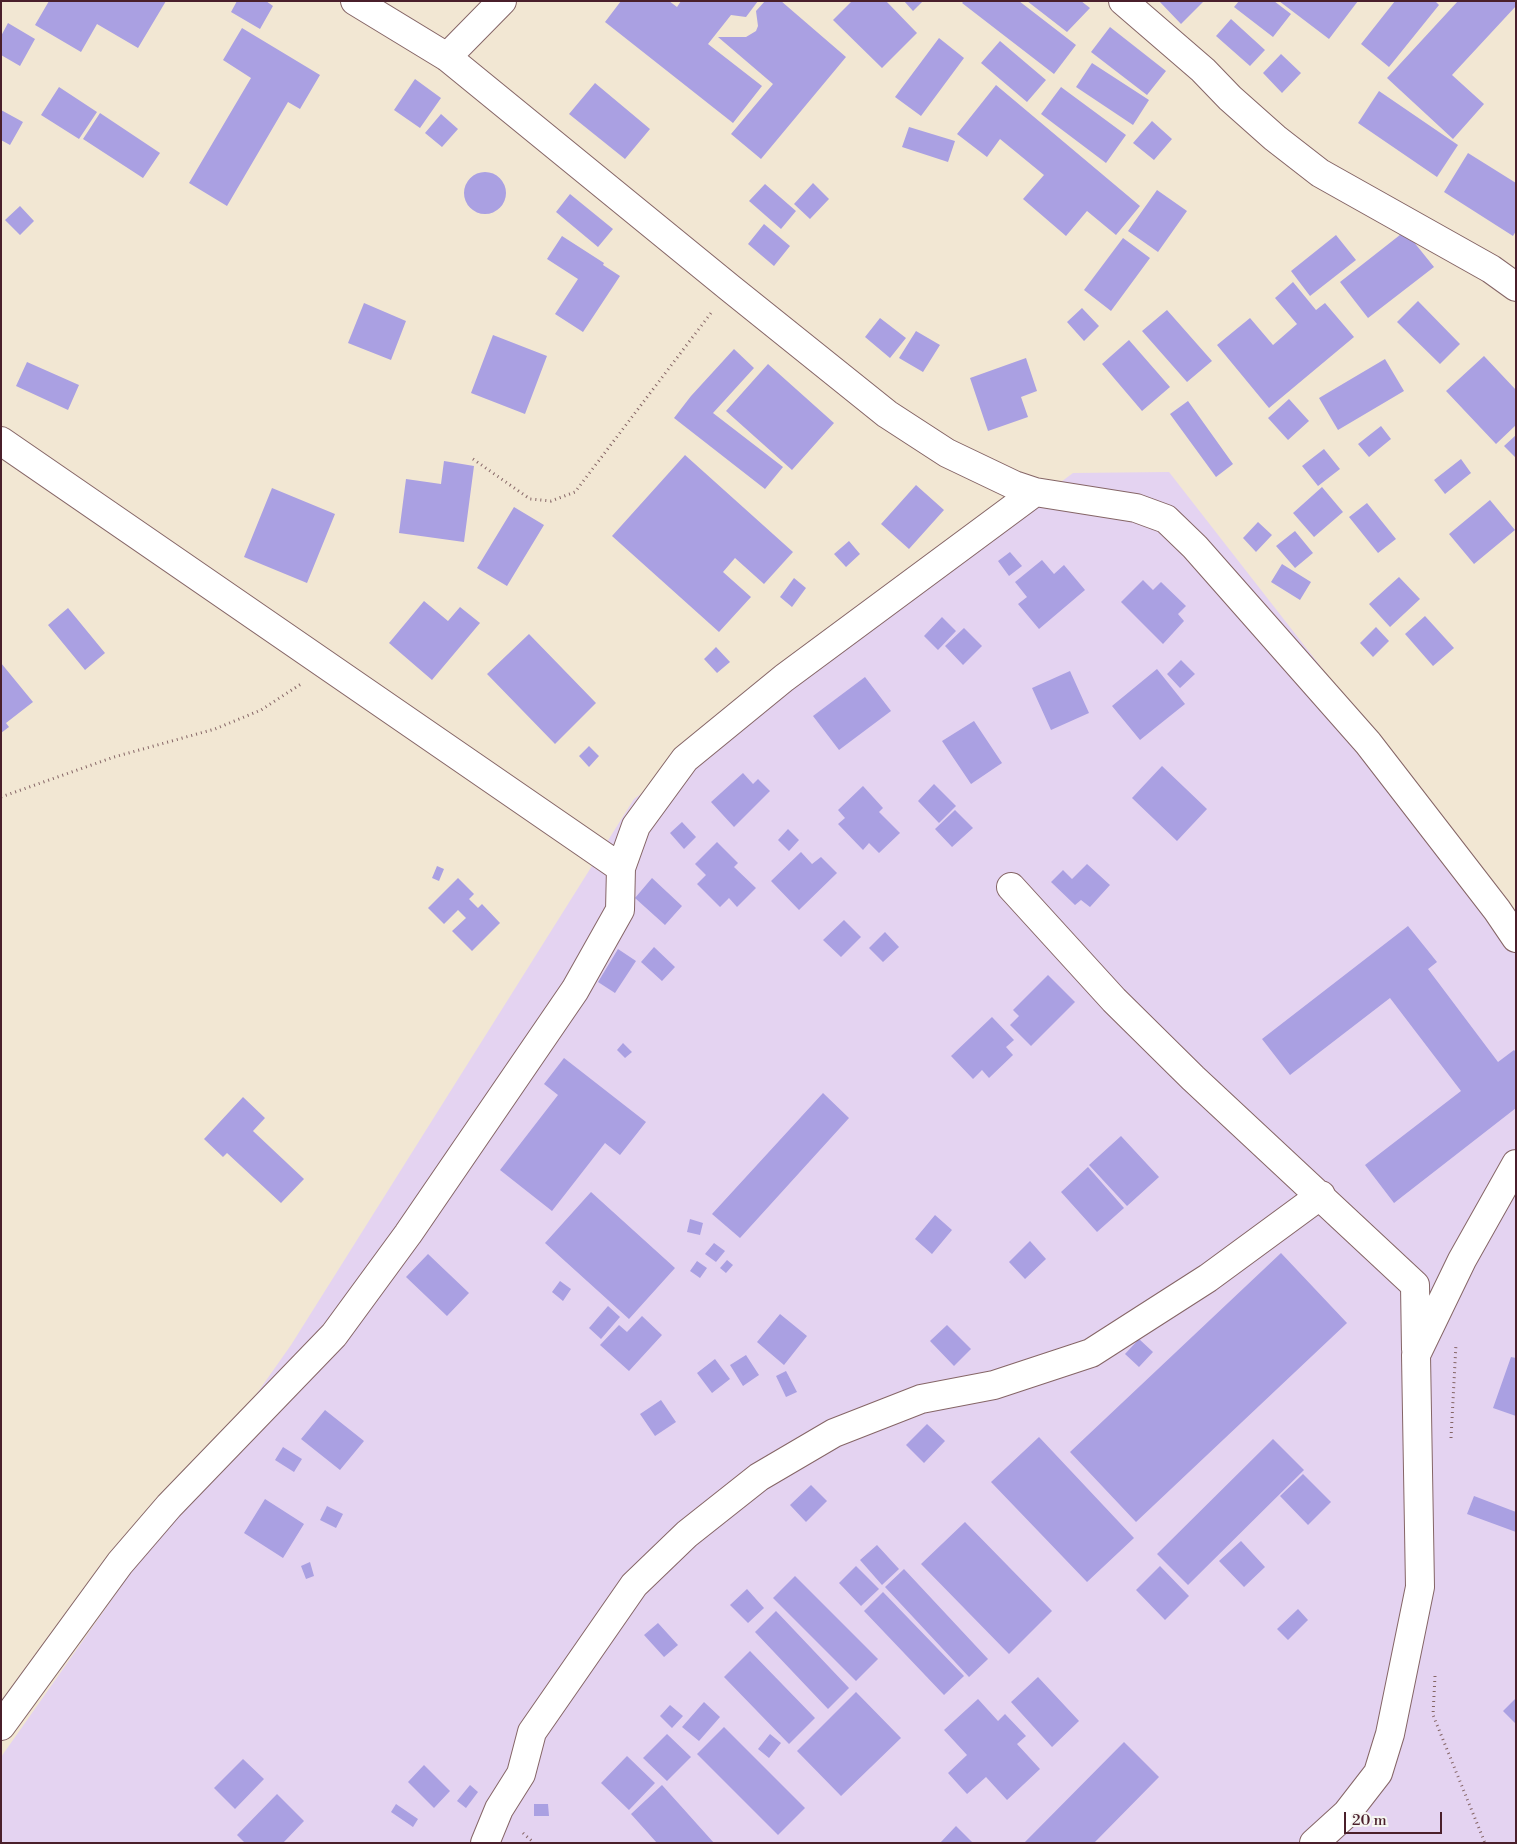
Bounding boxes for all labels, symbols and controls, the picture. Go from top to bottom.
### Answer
scale bar [1347,1802,1444,1834]
text: 20 m [1352,1811,1387,1830]

